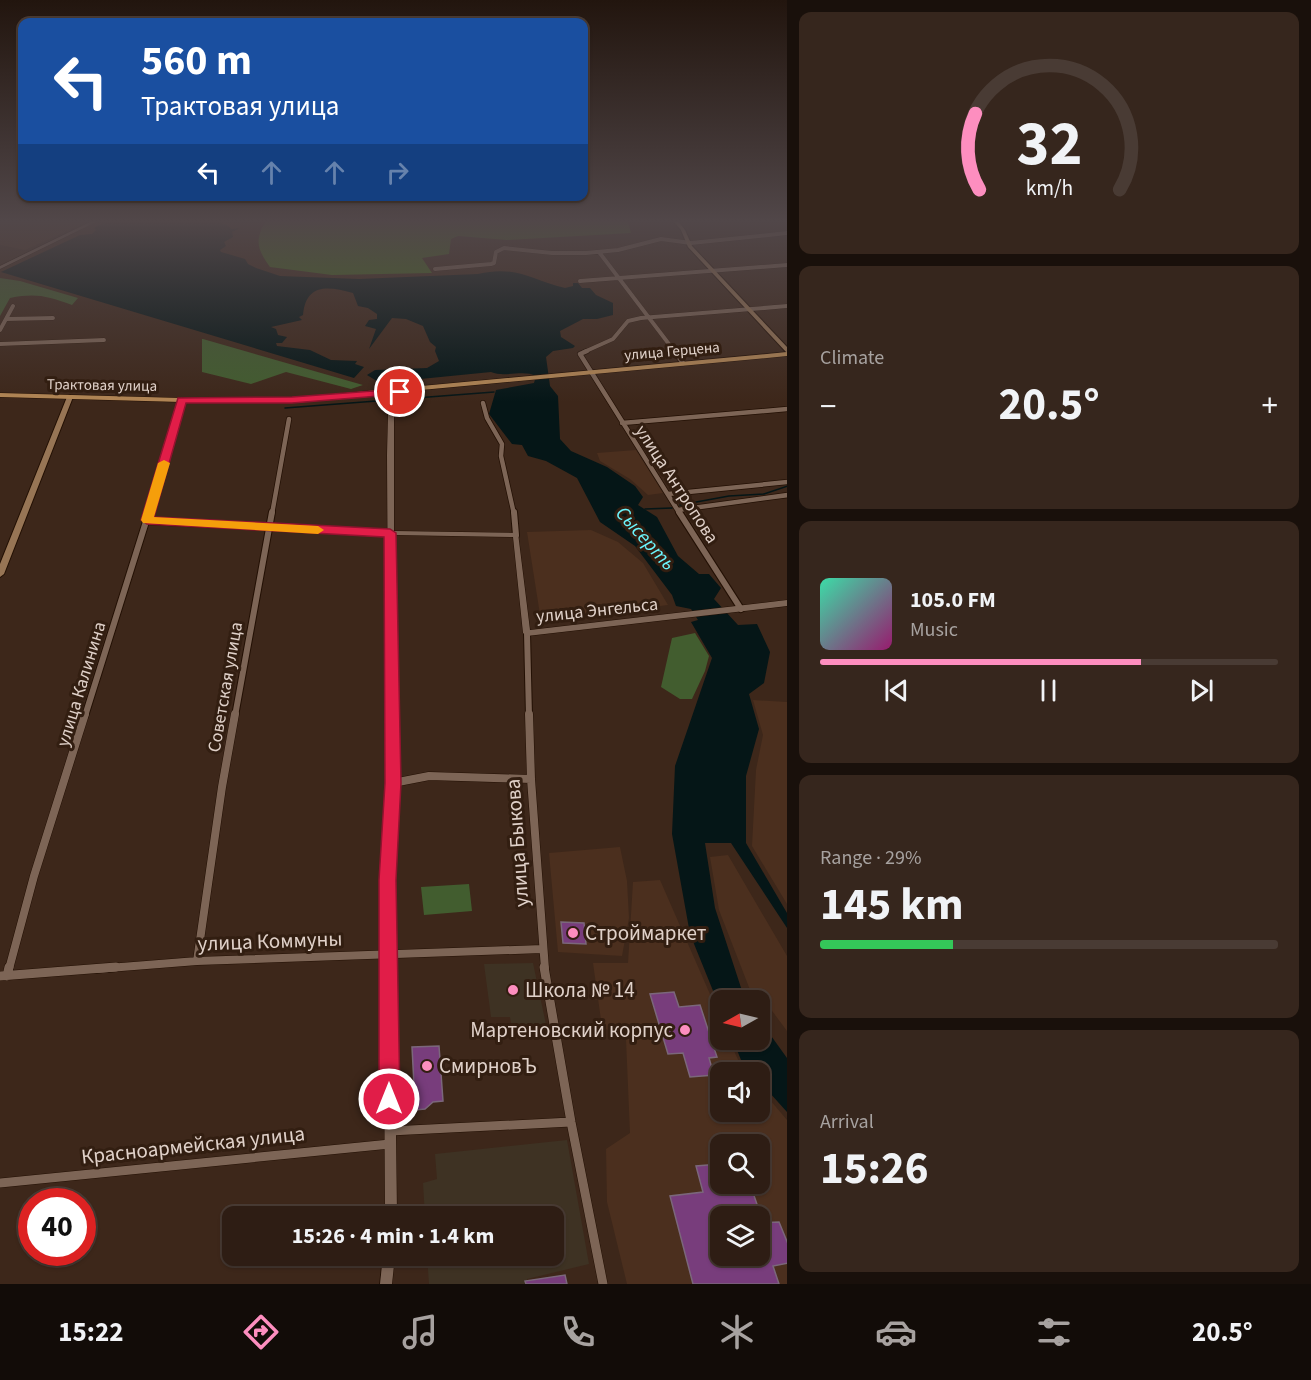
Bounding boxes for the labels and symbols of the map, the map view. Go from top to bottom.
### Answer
street label: улица Герцена [623,337,721,366]
pin [374,366,425,417]
street label: Трактовая улица [47,374,157,397]
street label: улица Антропова [629,420,724,548]
water label: Сысерть [609,500,682,577]
street label: улица Энгельса [535,592,659,629]
street label: улица Калинина [51,619,112,750]
street label: Советская улица [202,620,249,754]
street label: улица Быкова [498,778,536,908]
place label: Строймаркет [585,918,707,948]
street label: улица Коммуны [197,923,343,959]
marker: Строймаркет [566,926,580,940]
place label: Школа № 14 [525,975,635,1005]
marker: Школа № 14 [506,983,520,997]
north arrow [710,990,770,1050]
place label: Мартеновский корпус [470,1015,673,1045]
marker: Мартеновский корпус [678,1023,692,1037]
place label: СмирновЪ [439,1051,537,1081]
marker: СмирновЪ [420,1059,434,1073]
position arrow [357,1067,421,1131]
street label: Красноармейская улица [80,1118,306,1172]
speed limit sign: 40 [18,1188,96,1266]

